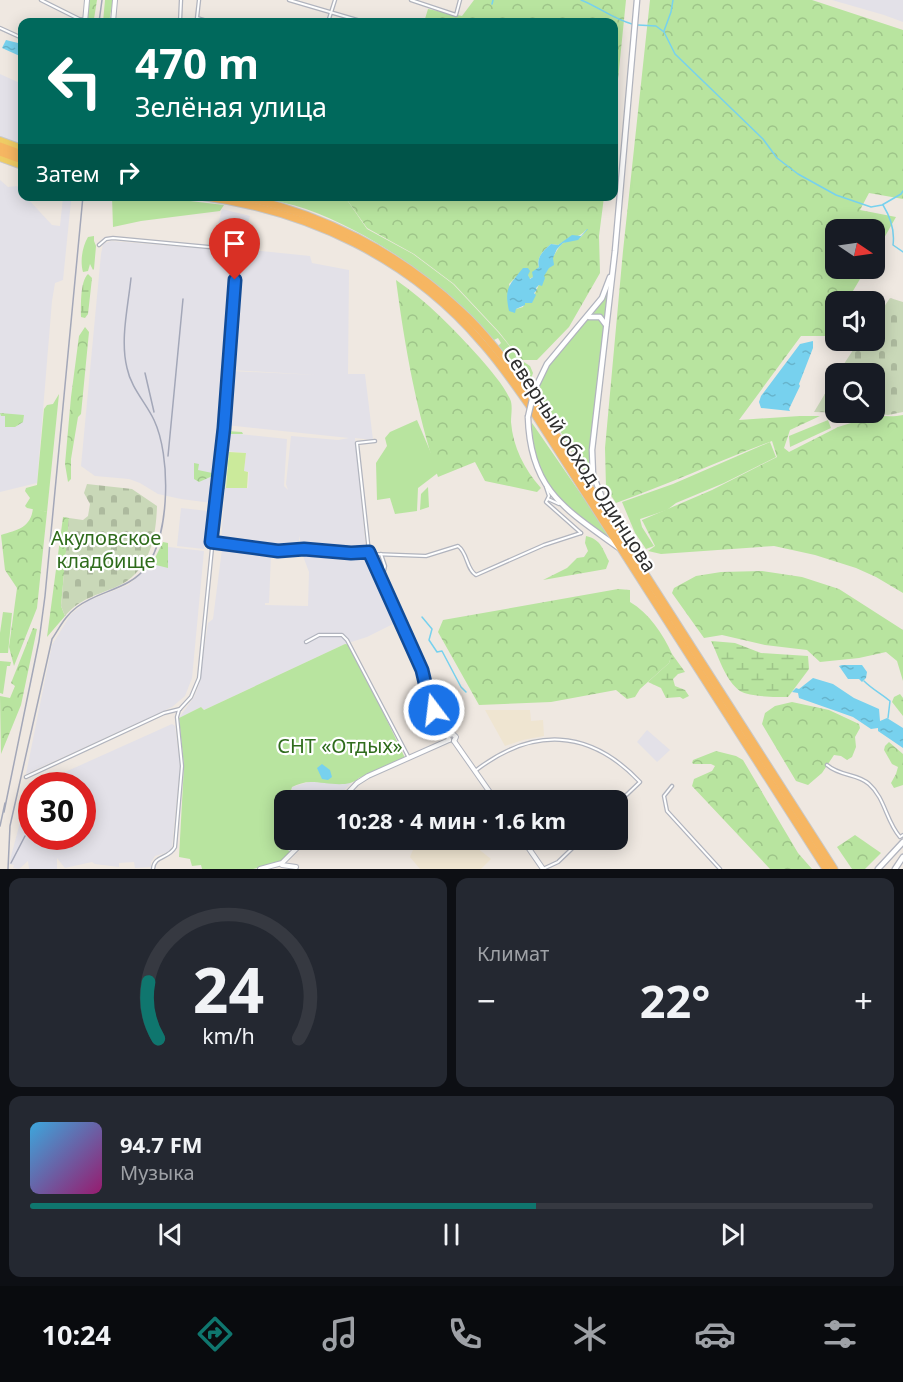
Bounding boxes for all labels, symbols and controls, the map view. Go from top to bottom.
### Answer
text: 470 m [135,34,259,91]
icon: left [36,42,114,120]
text: Зелёная улица [135,88,327,125]
icon: right [112,156,145,189]
text: Затем [36,158,100,188]
pin [209,218,260,280]
north arrow [825,219,885,279]
map controls [825,219,885,423]
icon: arrive [218,227,251,260]
button: sound [825,291,885,351]
street label: Северный обход Одинцова [497,341,663,577]
button: search [825,363,885,423]
park label: Акуловское кладбище [51,524,161,574]
position arrow [402,678,466,742]
park label: СНТ «Отдых» [277,732,403,759]
speed limit sign: 30 [18,772,96,850]
text: 10:28 · 4 мин · 1.6 km [336,805,566,835]
text: Климат [477,940,549,967]
text: 24 [192,946,264,1031]
text: 22° [640,970,710,1031]
text: − [477,978,496,1023]
text: + [854,978,873,1023]
text: km/h [202,1022,254,1051]
text: 94.7 FM [120,1129,202,1159]
text: Музыка [120,1159,195,1186]
icon: previous [154,1218,187,1251]
icon: pause [435,1218,468,1251]
icon: next [716,1218,749,1251]
icon: directions [194,1313,236,1355]
icon: music [319,1313,361,1355]
icon: phone [444,1313,486,1355]
icon: climate [569,1313,611,1355]
icon: car [694,1313,736,1355]
icon: filters [819,1313,861,1355]
text: 10:24 [42,1316,111,1353]

